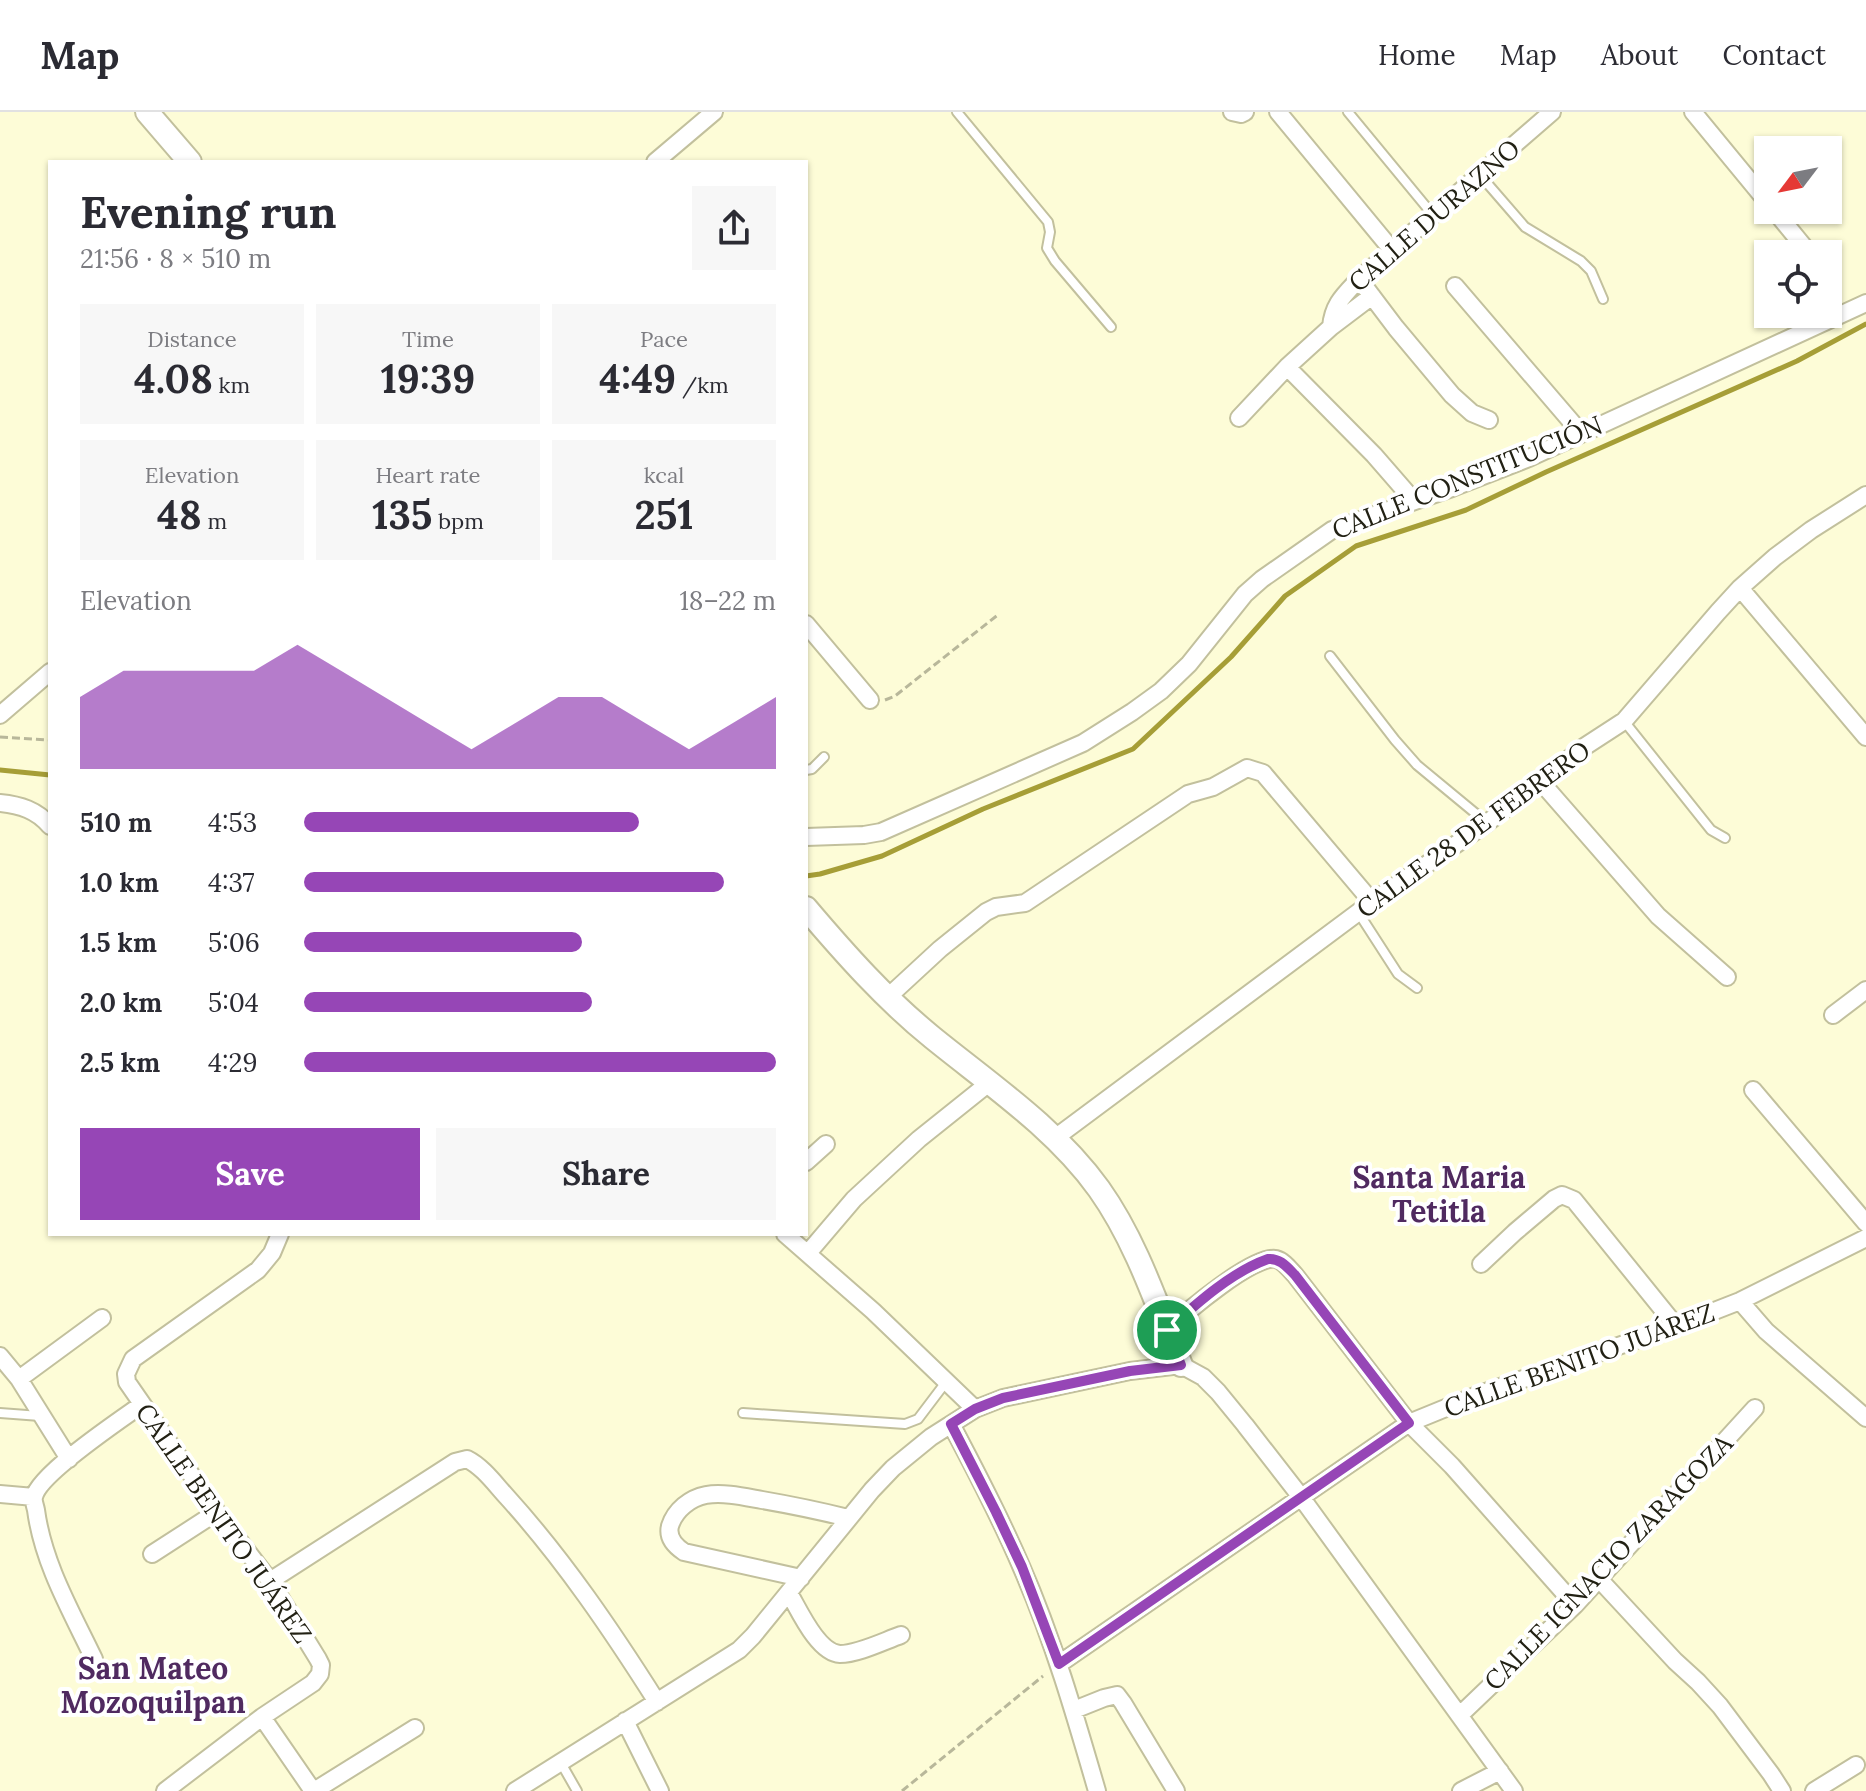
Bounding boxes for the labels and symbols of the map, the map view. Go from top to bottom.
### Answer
street label: CALLE DURAZNO [1342,132,1526,298]
north arrow [1754,136,1842,224]
street label: CALLE CONSTITUCIÓN [1327,408,1607,546]
street label: CALLE 28 DE FEBRERO [1350,733,1596,925]
district label: Santa Maria Tetitla [1352,1158,1526,1230]
pin [1133,1296,1201,1364]
street label: CALLE BENITO JUÁREZ [1439,1296,1719,1424]
street label: CALLE BENITO JUÁREZ [129,1397,319,1649]
street label: CALLE IGNACIO ZARAGOZA [1477,1426,1740,1697]
district label: San Mateo Mozoquilpan [60,1649,246,1721]

